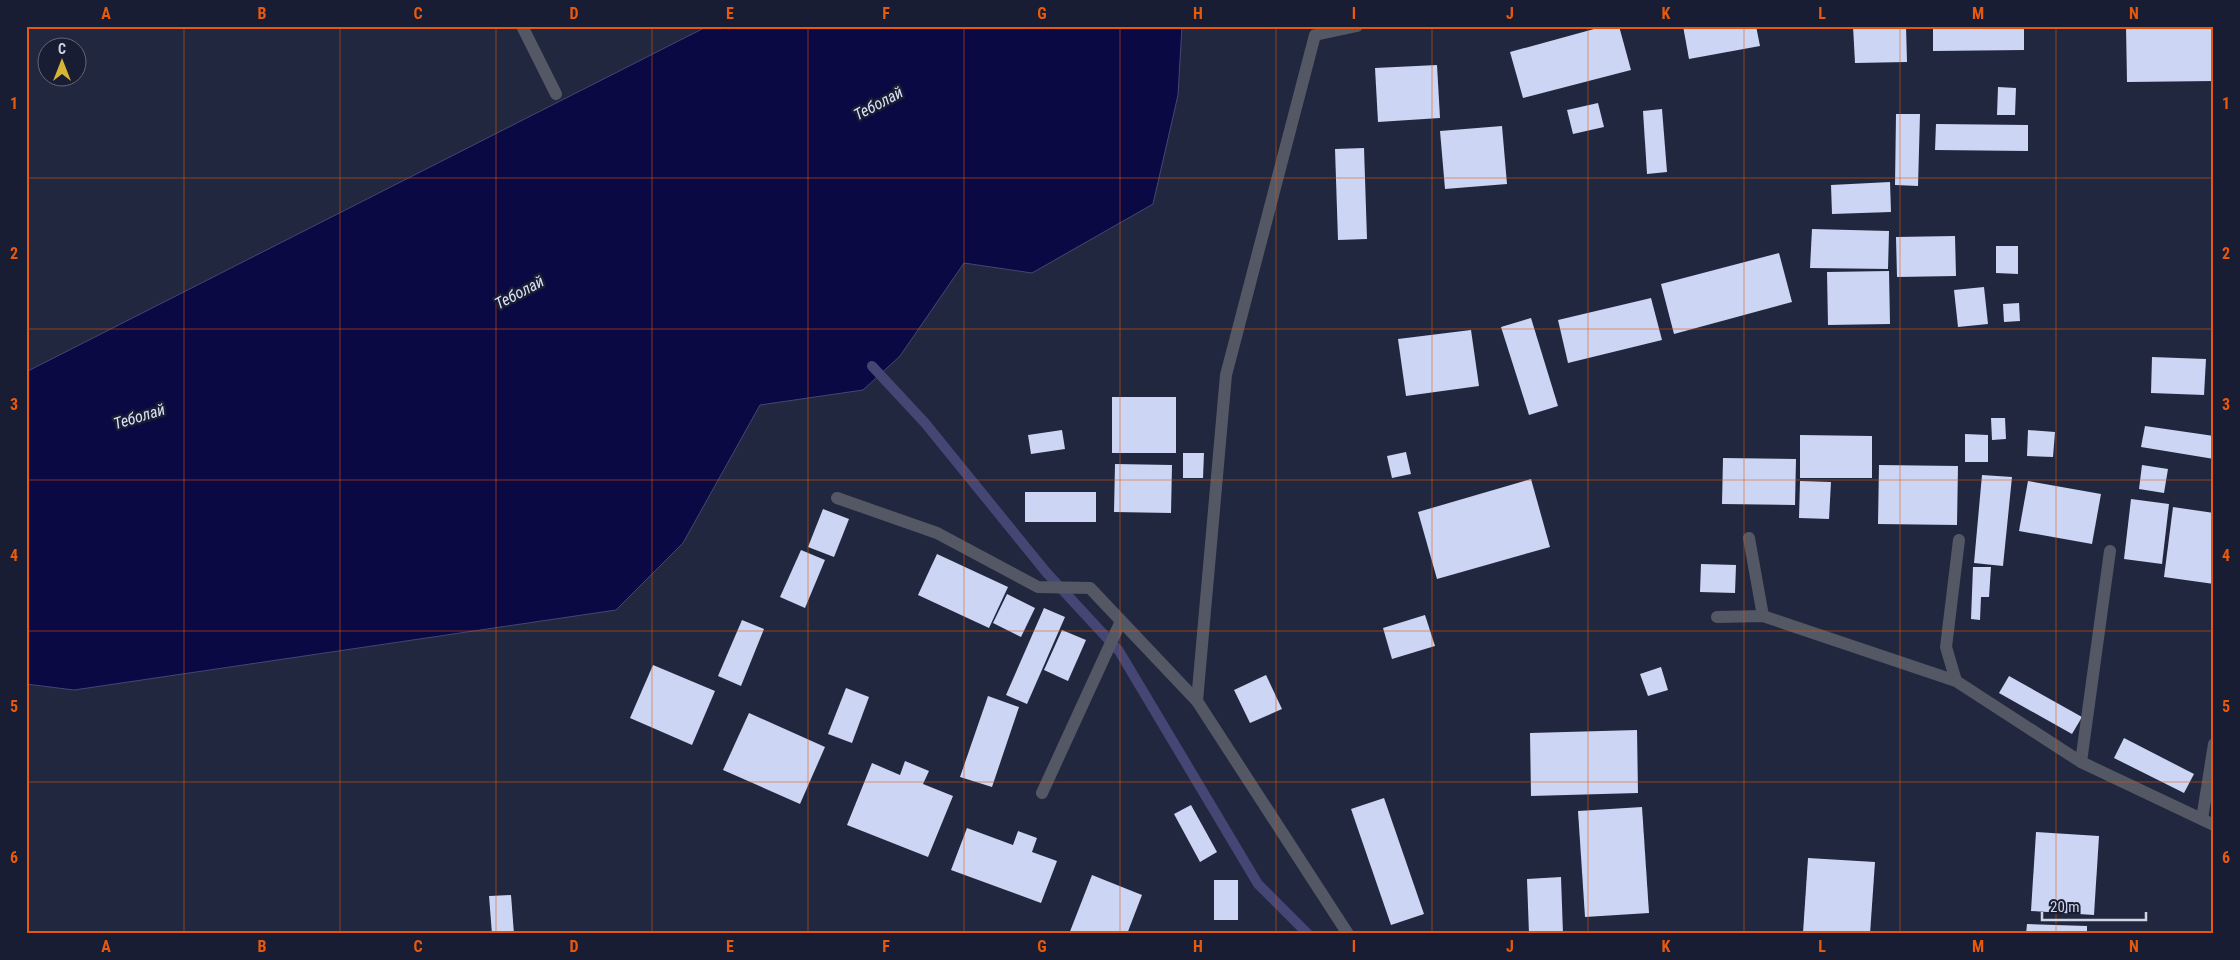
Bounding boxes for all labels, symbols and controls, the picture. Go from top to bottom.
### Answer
text: A [101,4,111,23]
text: B [258,4,267,23]
text: C [413,4,423,23]
text: D [569,4,579,23]
text: E [726,4,734,23]
text: F [882,4,890,23]
text: G [1037,4,1047,23]
text: H [1193,4,1203,23]
text: I [1352,4,1356,23]
text: J [1506,4,1514,23]
text: K [1662,4,1671,23]
text: L [1818,4,1826,23]
text: M [1972,4,1984,23]
text: N [2129,4,2139,23]
north arrow [38,38,88,88]
text: С [58,41,66,57]
water label: Теболай [850,83,906,124]
text: 1 [10,94,18,113]
text: 1 [2222,94,2230,113]
text: 2 [10,244,18,263]
text: 2 [2222,244,2230,263]
water label: Теболай [491,272,547,313]
text: 3 [10,395,18,414]
text: 3 [2222,395,2230,414]
water label: Теболай [111,400,167,433]
text: 4 [10,546,18,565]
text: 4 [2222,546,2230,565]
text: 5 [10,697,18,716]
text: 5 [2222,697,2230,716]
text: 6 [10,848,18,867]
text: 6 [2222,848,2230,867]
scale bar [2042,890,2146,922]
text: 20 m [2050,898,2080,916]
text: A [101,937,111,956]
text: B [258,937,267,956]
text: C [413,937,423,956]
text: D [569,937,579,956]
text: E [726,937,734,956]
text: F [882,937,890,956]
text: G [1037,937,1047,956]
text: H [1193,937,1203,956]
text: I [1352,937,1356,956]
text: J [1506,937,1514,956]
text: K [1662,937,1671,956]
text: L [1818,937,1826,956]
text: M [1972,937,1984,956]
text: N [2129,937,2139,956]

